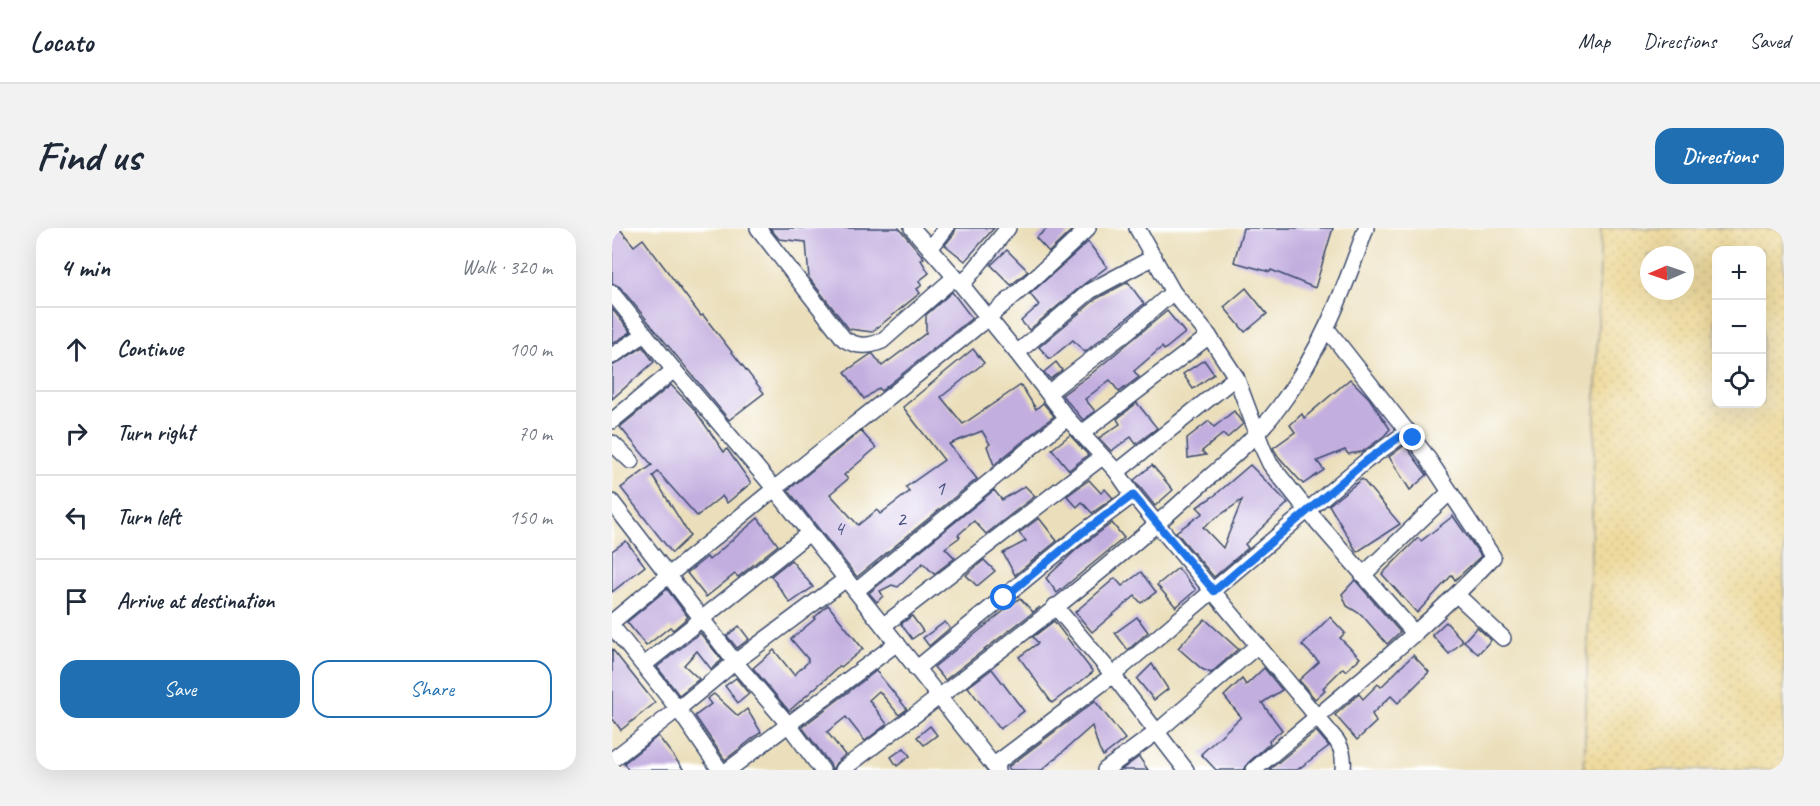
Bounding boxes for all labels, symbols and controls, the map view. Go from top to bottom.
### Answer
text: Locato [30,24,93,59]
text: Map [1578,28,1610,54]
text: Directions [1643,28,1716,54]
text: Saved [1749,28,1790,54]
button: Directions [1655,128,1784,184]
text: Find us [36,130,141,183]
north arrow [1640,246,1694,300]
map controls [1712,246,1766,408]
button: + [1712,246,1766,300]
text: 4 min [60,251,110,284]
text: Walk · 320 m [462,255,552,280]
button: − [1712,300,1766,354]
icon: ahead [60,333,93,366]
text: Continue [117,335,183,363]
text: 100 m [509,337,552,362]
button: locate [1712,354,1766,408]
icon: right [60,417,93,450]
text: Turn right [117,419,194,447]
text: 70 m [518,421,552,446]
route end [1399,424,1425,450]
house number: 1 [935,475,946,501]
icon: left [60,501,93,534]
text: Turn left [117,503,181,531]
text: 150 m [509,505,552,530]
house number: 2 [896,506,907,532]
house number: 4 [834,515,846,541]
route start [990,584,1016,610]
icon: arrive [60,585,93,618]
text: Arrive at destination [117,587,274,615]
button: Save [60,660,300,718]
button: Share [312,660,552,718]

